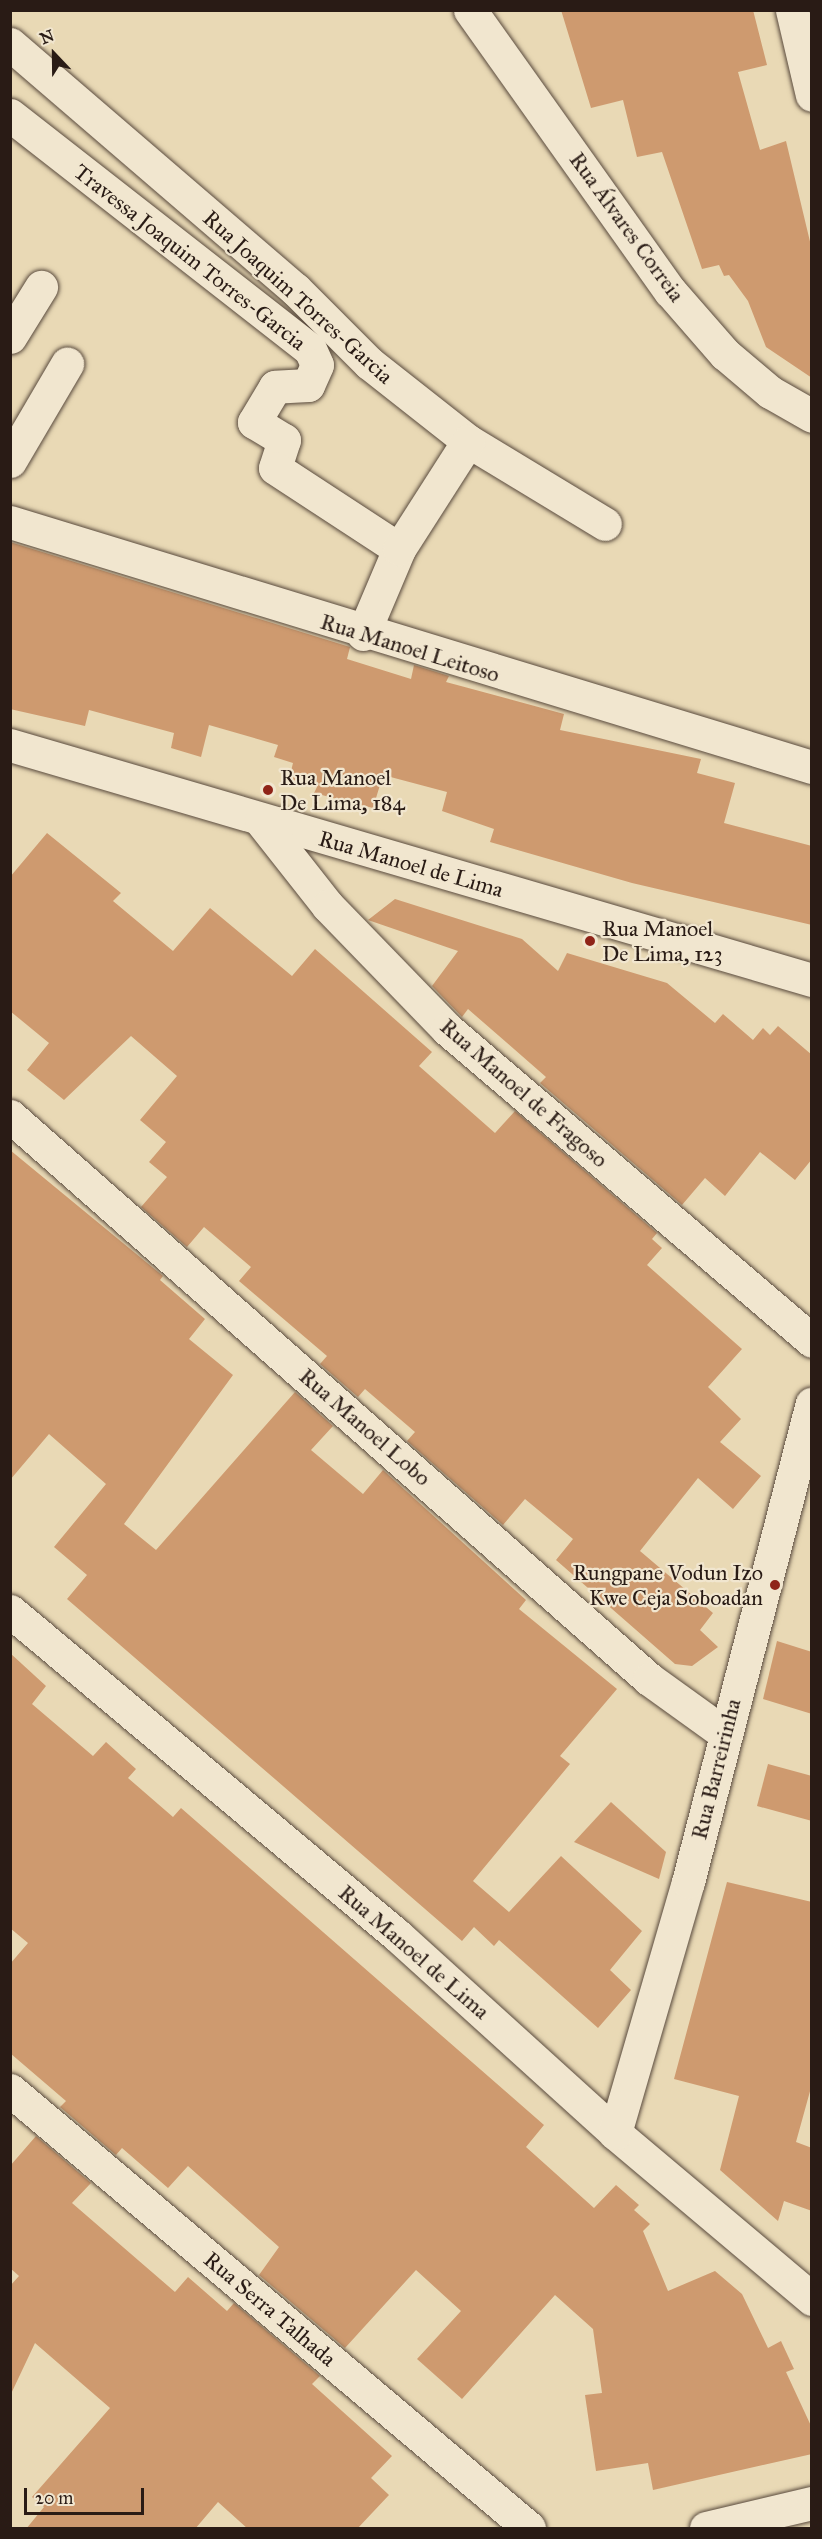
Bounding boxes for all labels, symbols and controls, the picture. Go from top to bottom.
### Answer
north arrow [24,24,84,84]
text: N [37,25,57,48]
street label: Rua Álvares Correia [564,147,690,307]
street label: Travessa Joaquim Torres-Garcia [69,158,311,356]
street label: Rua Joaquim Torres-Garcia [198,205,398,389]
street label: Rua Manoel Leitoso [317,608,503,688]
place label: Rua Manoel De Lima, 184 [280,764,405,816]
marker: Rua Manoel De Lima, 184 [261,783,275,797]
street label: Rua Manoel de Lima [316,825,506,903]
place label: Rua Manoel De Lima, 123 [602,915,722,966]
marker: Rua Manoel De Lima, 123 [583,934,597,948]
street label: Rua Manoel de Fragoso [435,1013,613,1173]
street label: Rua Manoel Lobo [294,1363,436,1491]
place label: Rungpane Vodun Izo Kwe Ceja Soboadan [573,1559,763,1610]
marker: Rungpane Vodun Izo Kwe Ceja Soboadan [768,1578,782,1592]
street label: Rua Barreirinha [686,1696,746,1842]
street label: Rua Manoel de Lima [333,1879,495,2025]
street label: Rua Serra Talhada [199,2246,341,2372]
scale bar [27,2476,147,2514]
text: 20 m [35,2487,73,2509]

